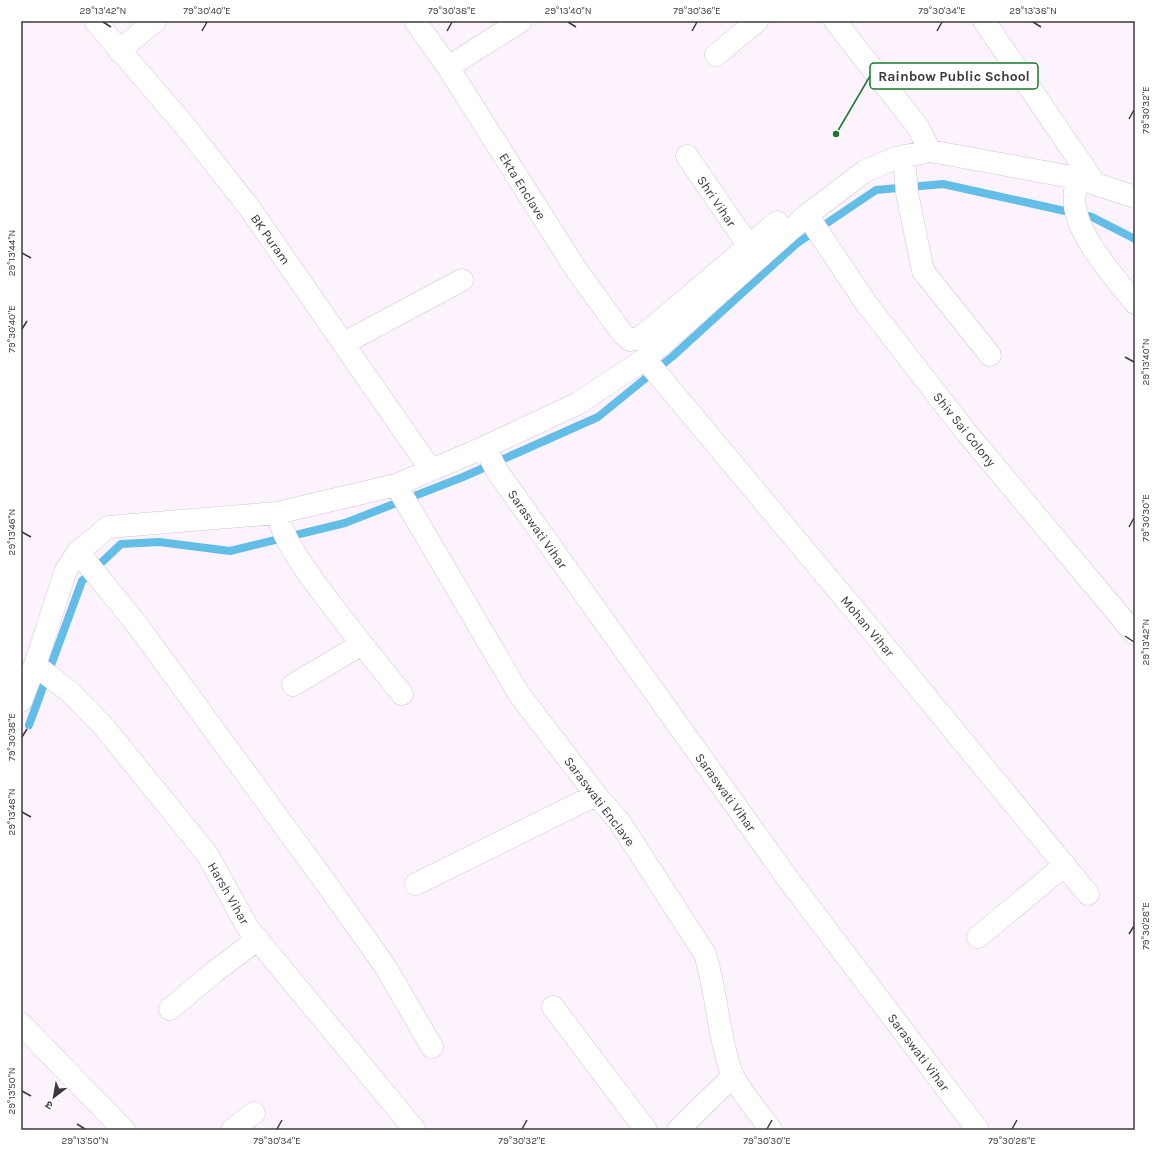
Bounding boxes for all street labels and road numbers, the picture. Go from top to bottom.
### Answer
street label: Ekta Enclave [496,150,549,223]
street label: Shri Vihar [694,173,739,230]
street label: BK Puram [248,211,293,267]
street label: Shiv Sai Colony [930,389,999,469]
street label: Saraswati Vihar [505,487,571,572]
street label: Mohan Vihar [838,593,898,660]
street label: Saraswati Vihar [692,750,759,835]
street label: Saraswati Enclave [561,754,638,849]
street label: Harsh Vihar [205,860,253,927]
street label: Saraswati Vihar [885,1011,953,1094]

